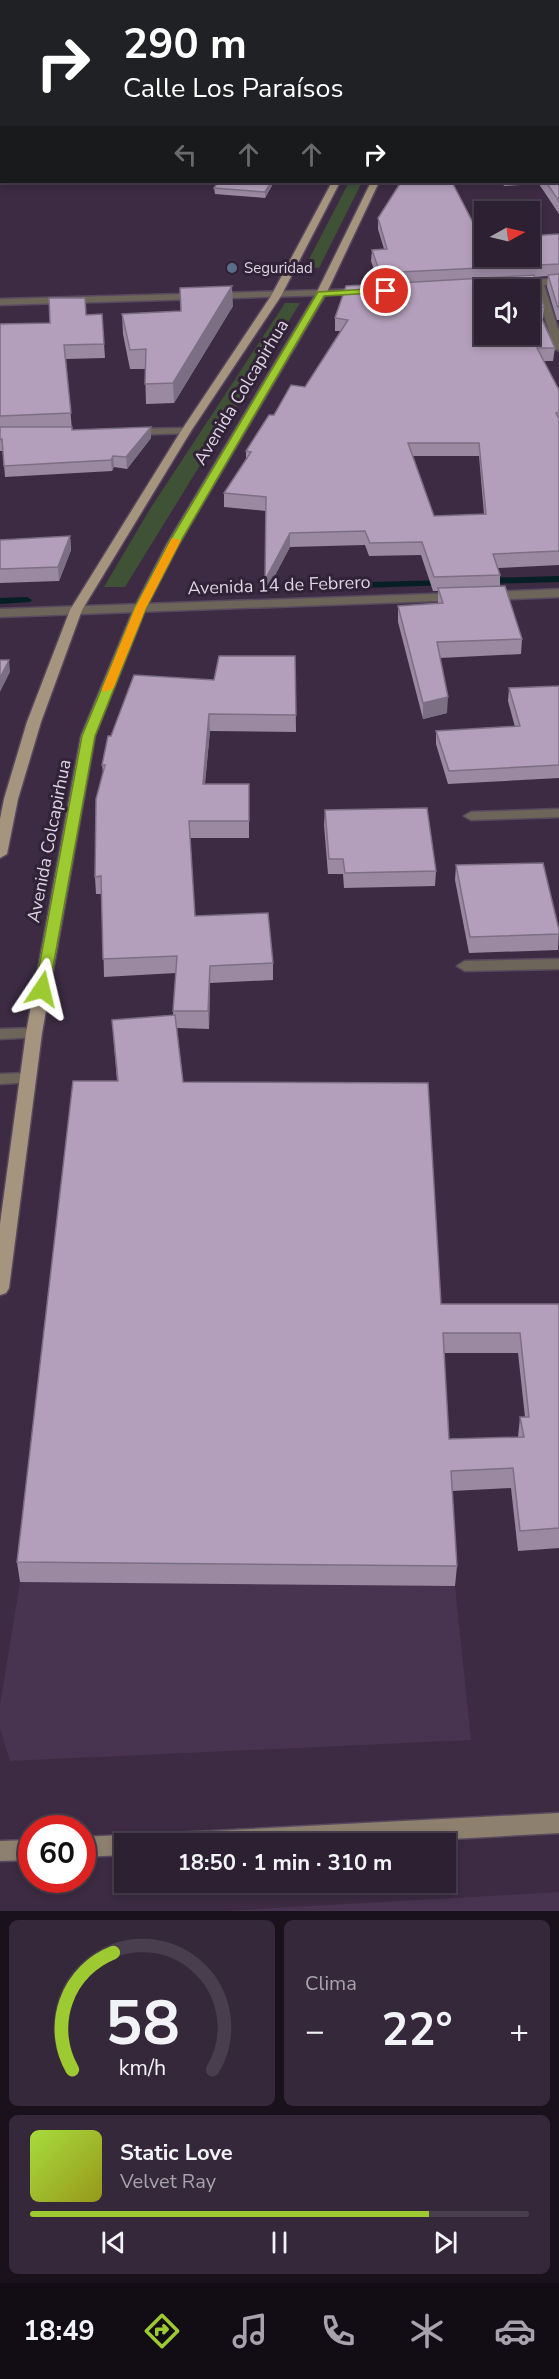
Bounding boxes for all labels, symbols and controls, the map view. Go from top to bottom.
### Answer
text: 290 m [123,16,247,73]
icon: right [24,24,102,102]
text: Calle Los Paraísos [123,70,344,107]
icon: left [169,138,202,171]
icon: ahead [232,138,265,171]
icon: ahead [295,138,328,171]
icon: right [358,138,391,171]
north arrow [474,201,540,267]
map controls [474,201,540,345]
place label: Seguridad [244,258,313,278]
marker: Seguridad [225,261,239,275]
pin [360,265,411,316]
icon: arrive [369,274,402,307]
button: sound [474,279,540,345]
street label: Avenida Colcapirhua [188,315,294,469]
street label: Avenida 14 de Febrero [187,570,371,600]
street label: Avenida Colcapirhua [21,757,77,925]
position arrow [10,957,74,1021]
speed limit sign: 60 [18,1815,96,1893]
text: 18:50 · 1 min · 310 m [178,1848,392,1878]
text: Clima [305,1970,357,1997]
text: 58 [105,1981,179,2066]
text: 22° [381,2000,453,2061]
text: − [305,2009,325,2054]
text: + [509,2009,529,2054]
text: km/h [118,2053,166,2083]
text: Static Love [120,2138,233,2168]
text: Velvet Ray [120,2168,216,2195]
icon: previous [97,2226,130,2259]
icon: pause [263,2226,296,2259]
icon: next [429,2226,462,2259]
icon: directions [141,2310,183,2352]
icon: music [229,2310,271,2352]
icon: phone [317,2310,359,2352]
icon: climate [406,2310,448,2352]
icon: car [494,2310,536,2352]
text: 18:49 [23,2313,95,2350]

